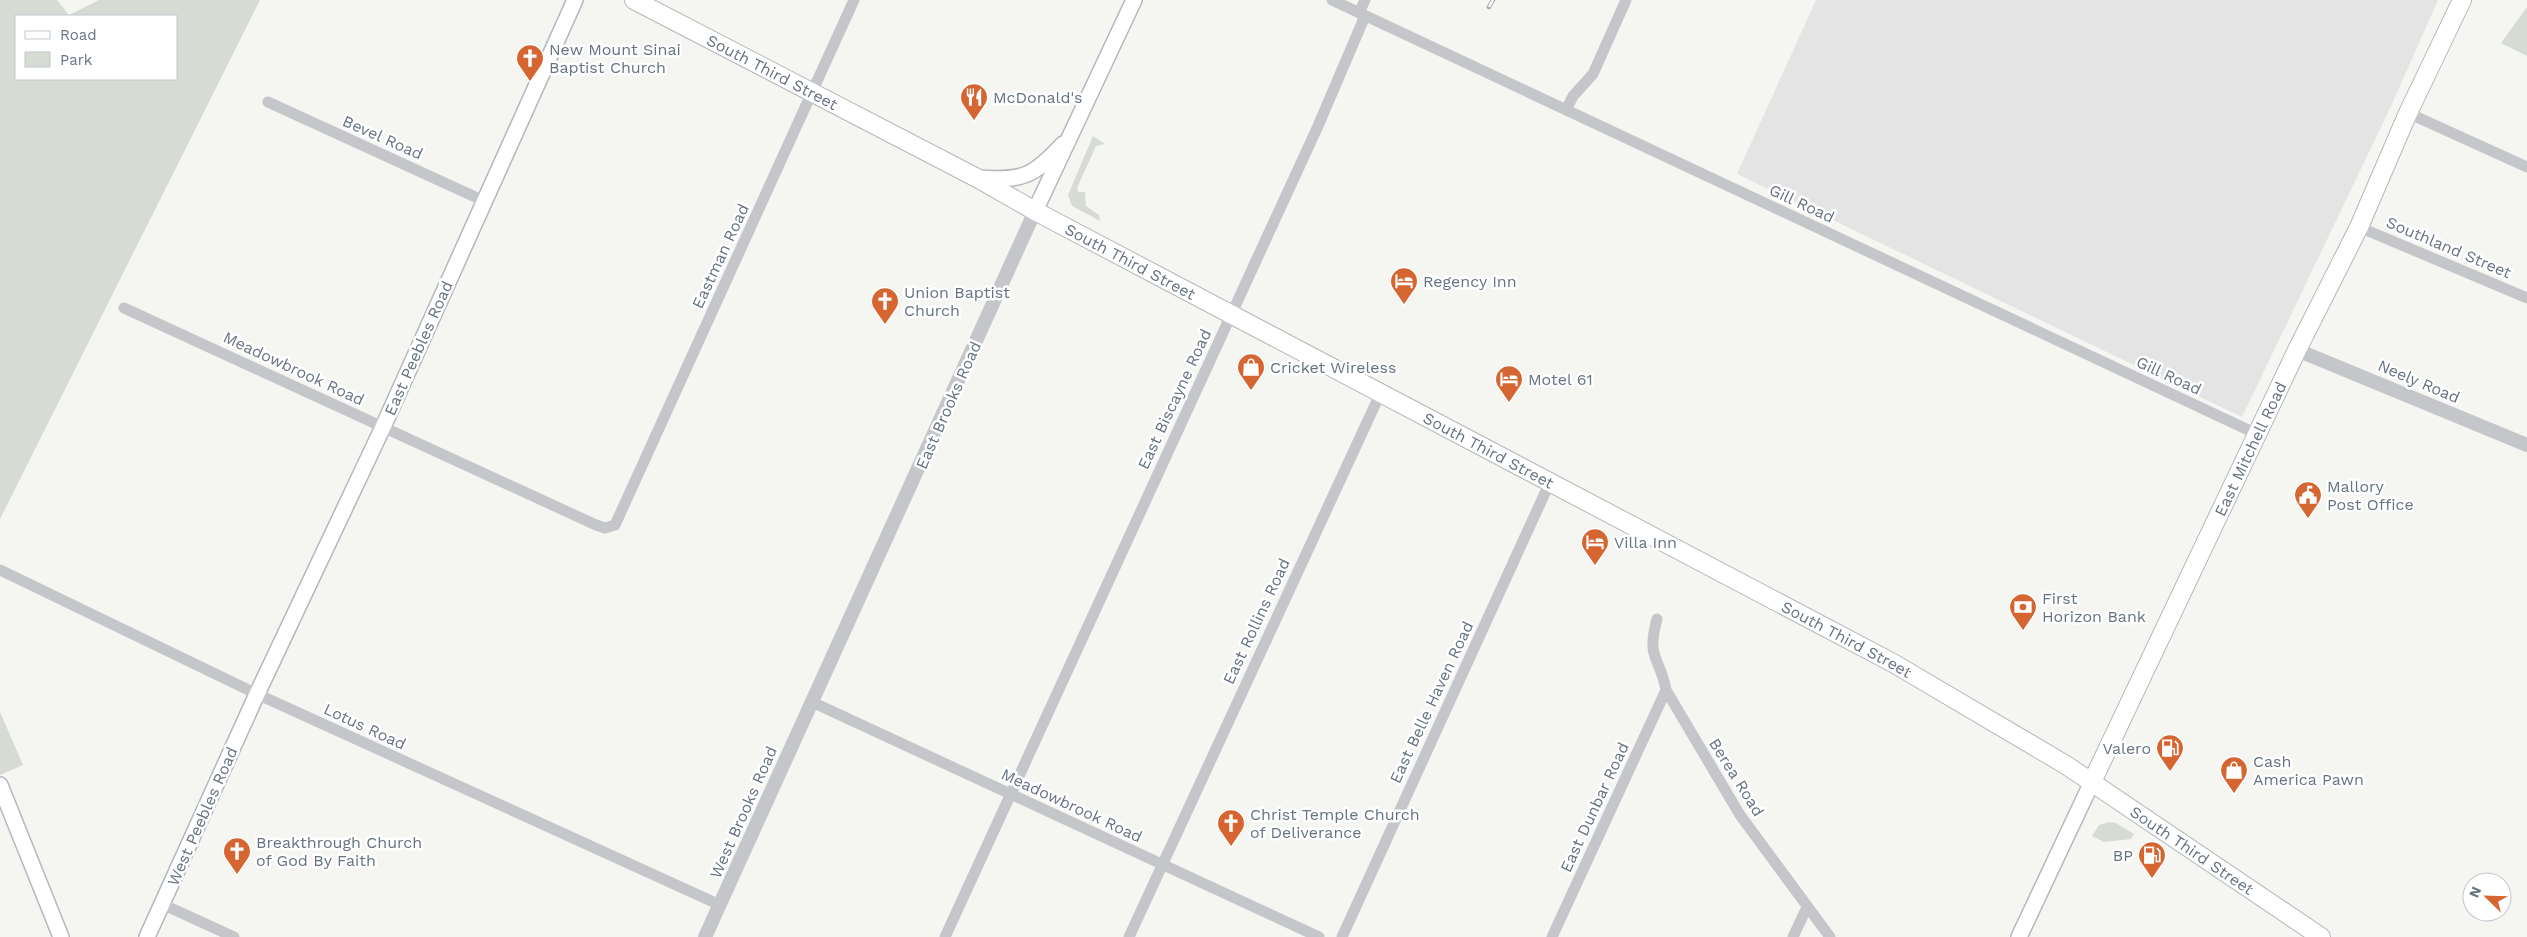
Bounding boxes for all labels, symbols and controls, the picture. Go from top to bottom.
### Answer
legend [15,15,178,80]
text: Road [60,26,97,44]
street label: South Third Street [704,30,841,114]
place label: New Mount Sinai Baptist Church [549,40,681,77]
church icon: New Mount Sinai Baptist Church [515,43,545,82]
text: Park [60,51,93,69]
restaurant icon: McDonald's [959,82,989,121]
place label: McDonald's [993,88,1083,107]
street label: Bevel Road [340,111,426,164]
street label: Gill Road [1766,180,1837,227]
street label: Eastman Road [688,201,753,311]
street label: Southland Street [2383,213,2514,282]
street label: South Third Street [1062,220,1199,304]
hotel icon: Regency Inn [1389,266,1419,305]
place label: Regency Inn [1423,272,1517,291]
street label: East Peebles Road [380,278,457,418]
place label: Union Baptist Church [904,283,1010,320]
church icon: Union Baptist Church [870,286,900,325]
street label: East Biscayne Road [1134,326,1215,472]
street label: Meadowbrook Road [220,327,367,409]
street label: East Brooks Road [912,338,985,472]
shop icon: Cricket Wireless [1236,352,1266,391]
street label: Gill Road [2133,352,2204,399]
street label: Neely Road [2375,356,2463,407]
place label: Cricket Wireless [1270,358,1396,377]
hotel icon: Motel 61 [1494,364,1524,403]
place label: Motel 61 [1528,370,1593,389]
street label: East Mitchell Road [2211,379,2291,519]
street label: South Third Street [1420,408,1557,493]
place label: Mallory Post Office [2327,477,2414,514]
public building icon: Mallory Post Office [2293,480,2323,519]
hotel icon: Villa Inn [1580,527,1610,566]
place label: Villa Inn [1614,533,1677,552]
street label: East Rollins Road [1219,555,1294,687]
place label: First Horizon Bank [2042,589,2146,626]
bank icon: First Horizon Bank [2008,592,2038,631]
street label: South Third Street [1778,597,1916,682]
street label: East Belle Haven Road [1386,618,1477,786]
street label: Lotus Road [321,699,409,754]
fuel station icon: Valero [2155,733,2185,772]
street label: Berea Road [1705,735,1768,820]
street label: East Dunbar Road [1556,739,1633,875]
place label: Valero [2103,739,2151,758]
street label: West Brooks Road [706,743,781,881]
street label: West Peebles Road [163,744,242,889]
place label: Cash America Pawn [2253,752,2364,789]
shop icon: Cash America Pawn [2219,755,2249,794]
street label: Meadowbrook Road [998,764,1145,846]
street label: South Third Street [2127,802,2258,899]
place label: Christ Temple Church of Deliverance [1250,805,1420,842]
church icon: Christ Temple Church of Deliverance [1216,808,1246,847]
place label: Breakthrough Church of God By Faith [256,833,422,870]
church icon: Breakthrough Church of God By Faith [222,836,252,875]
fuel station icon: BP [2137,840,2167,879]
place label: BP [2113,846,2133,865]
north arrow [2462,872,2512,922]
text: N [2466,884,2484,900]

